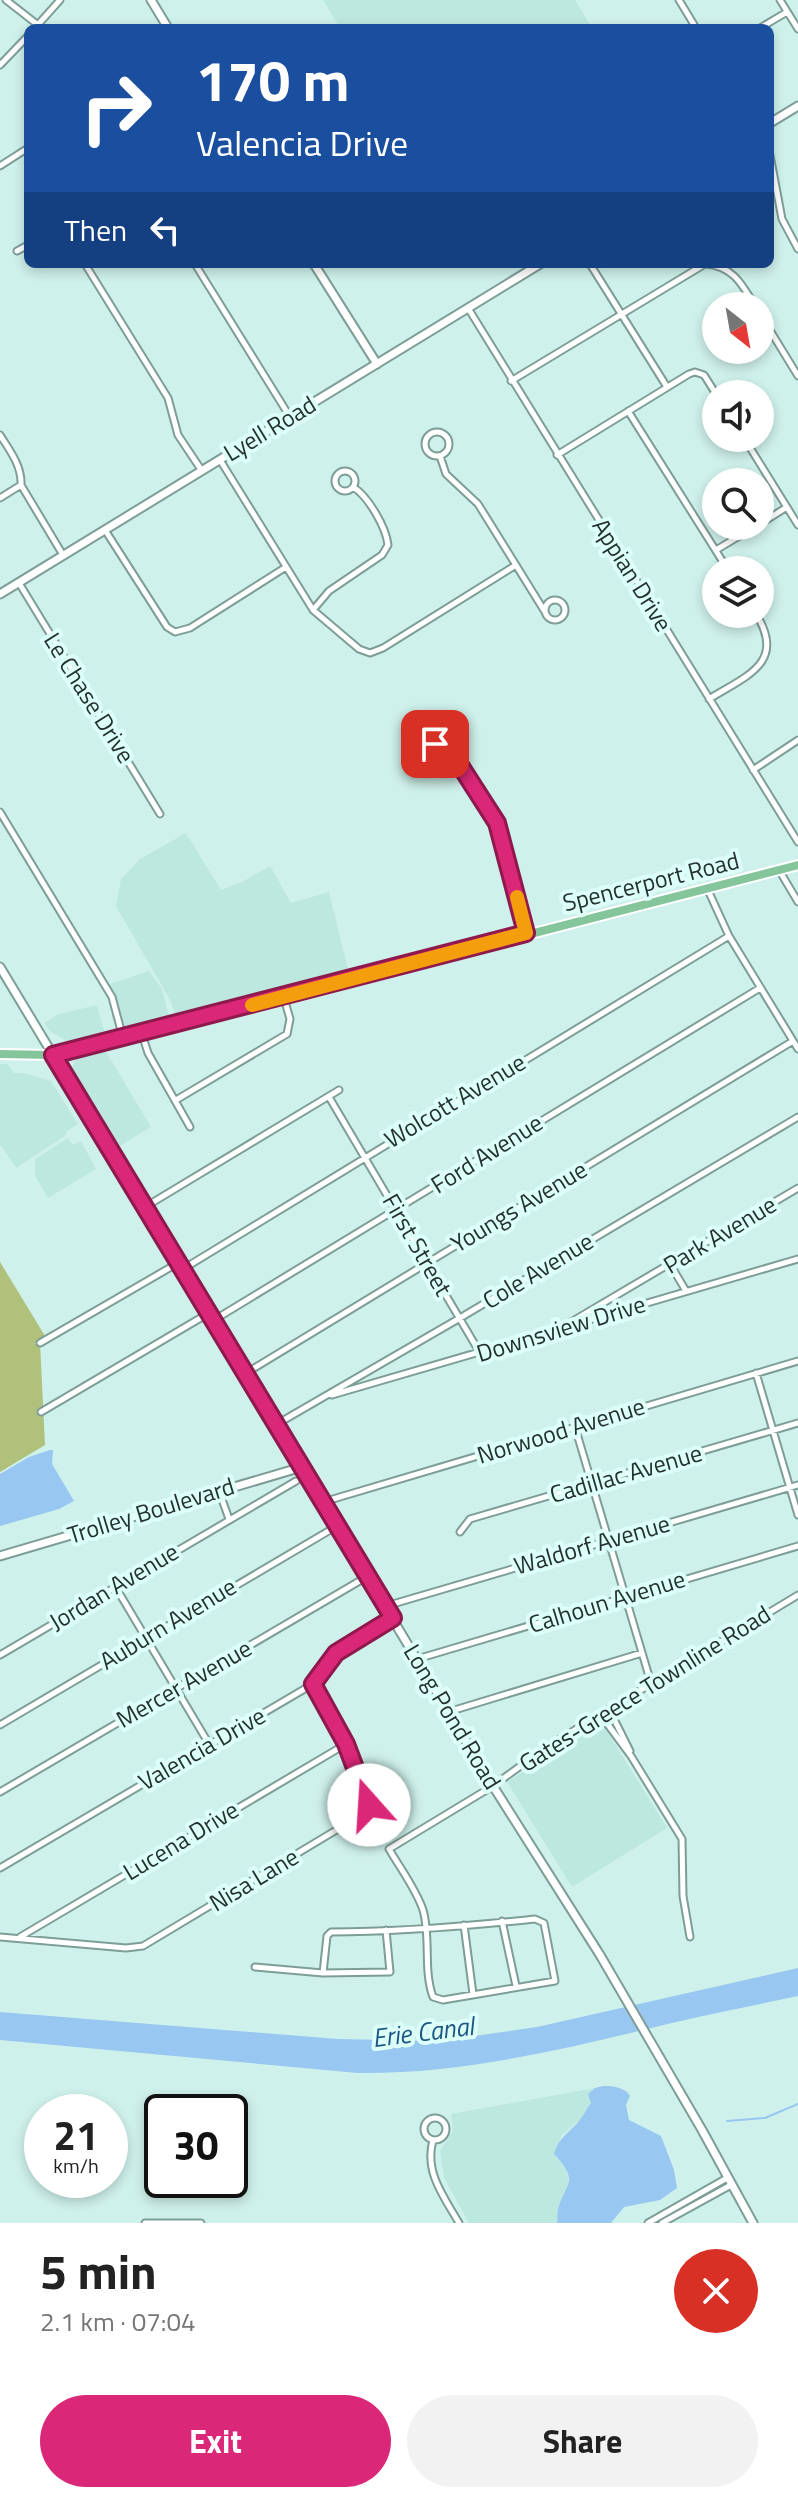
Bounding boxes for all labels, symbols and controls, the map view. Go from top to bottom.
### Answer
text: 170 m [196,38,349,123]
icon: right [64,56,168,160]
text: Valencia Drive [196,115,408,170]
text: Then [64,207,127,253]
icon: left [143,208,187,252]
north arrow [702,292,774,364]
map controls [702,292,774,628]
button: sound [702,380,774,452]
street label: Lyell Road [216,386,323,470]
button: search [702,468,774,540]
street label: Appian Drive [584,511,682,638]
button: layers [702,556,774,628]
street label: Le Chase Drive [35,625,144,770]
pin [401,710,469,778]
icon: arrive [413,722,457,766]
street label: Spencerport Road [559,842,743,920]
street label: Wolcott Avenue [377,1044,532,1157]
street label: Ford Avenue [424,1105,549,1202]
street label: Youngs Avenue [443,1151,593,1261]
street label: Park Avenue [656,1186,783,1282]
street label: First Street [374,1187,462,1303]
street label: Cole Avenue [475,1223,600,1317]
street label: Downsview Drive [472,1285,650,1371]
street label: Norwood Avenue [472,1387,649,1473]
street label: Cadillac Avenue [545,1434,706,1512]
street label: Trolley Boulevard [63,1468,239,1553]
street label: Waldorf Avenue [510,1505,674,1583]
street label: Jordan Avenue [42,1533,185,1639]
street label: Calhoun Avenue [524,1560,690,1642]
street label: Auburn Avenue [92,1568,243,1678]
street label: Gates-Greece Townline Road [512,1596,777,1780]
street label: Mercer Avenue [109,1630,258,1737]
street label: Long Pond Road [395,1637,511,1796]
street label: Valencia Drive [131,1697,272,1799]
position arrow [327,1763,411,1847]
street label: Lucena Drive [116,1791,245,1889]
street label: Nisa Lane [202,1838,305,1920]
water label: Erie Canal [370,2006,479,2057]
speed limit sign: 30 [144,2094,248,2198]
text: 21 [54,2105,98,2166]
text: km/h [53,2150,99,2181]
text: 5 min [40,2235,157,2308]
button: close [674,2249,758,2333]
text: 2.1 km · 07:04 [40,2302,196,2341]
button: Exit [40,2395,391,2487]
button: Share [407,2395,758,2487]

